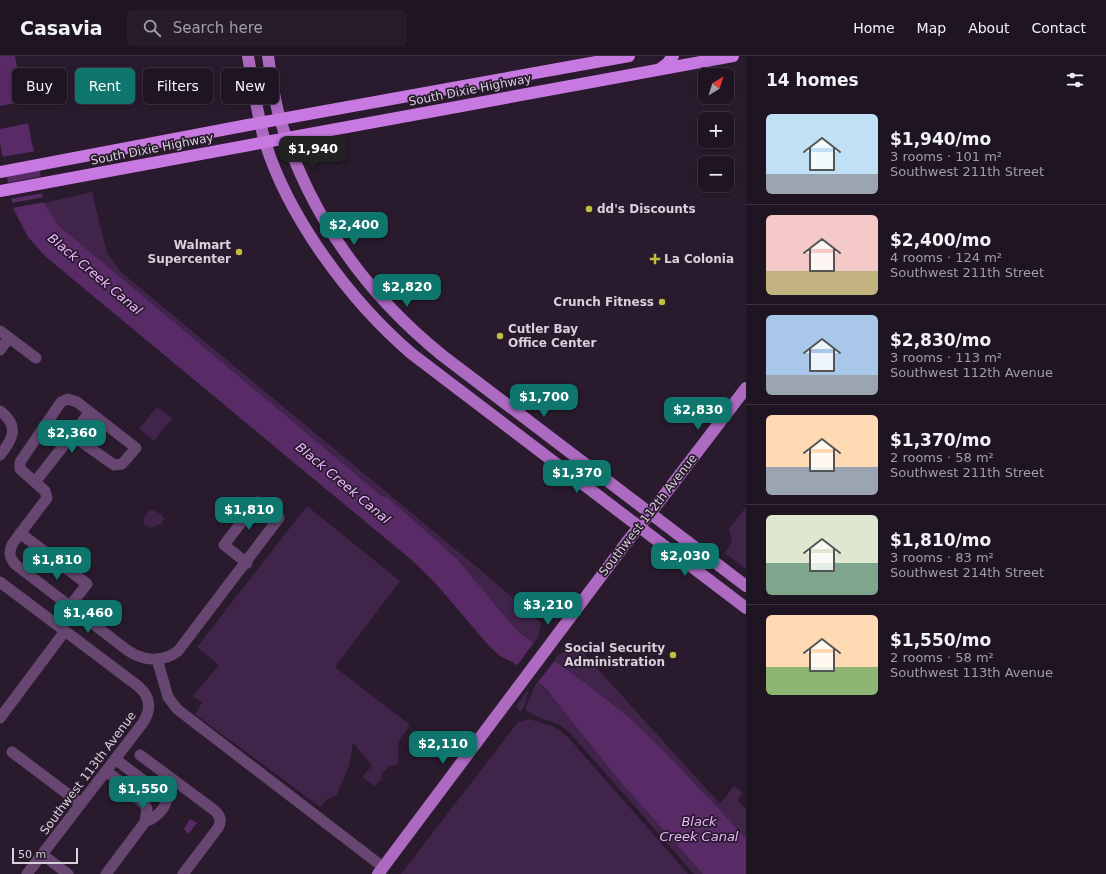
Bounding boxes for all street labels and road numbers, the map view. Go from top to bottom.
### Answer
street label: South Dixie Highway [407,71,533,109]
street label: South Dixie Highway [89,130,215,168]
street label: Southwest 112th Avenue [596,451,700,579]
street label: Southwest 113th Avenue [37,709,139,837]

